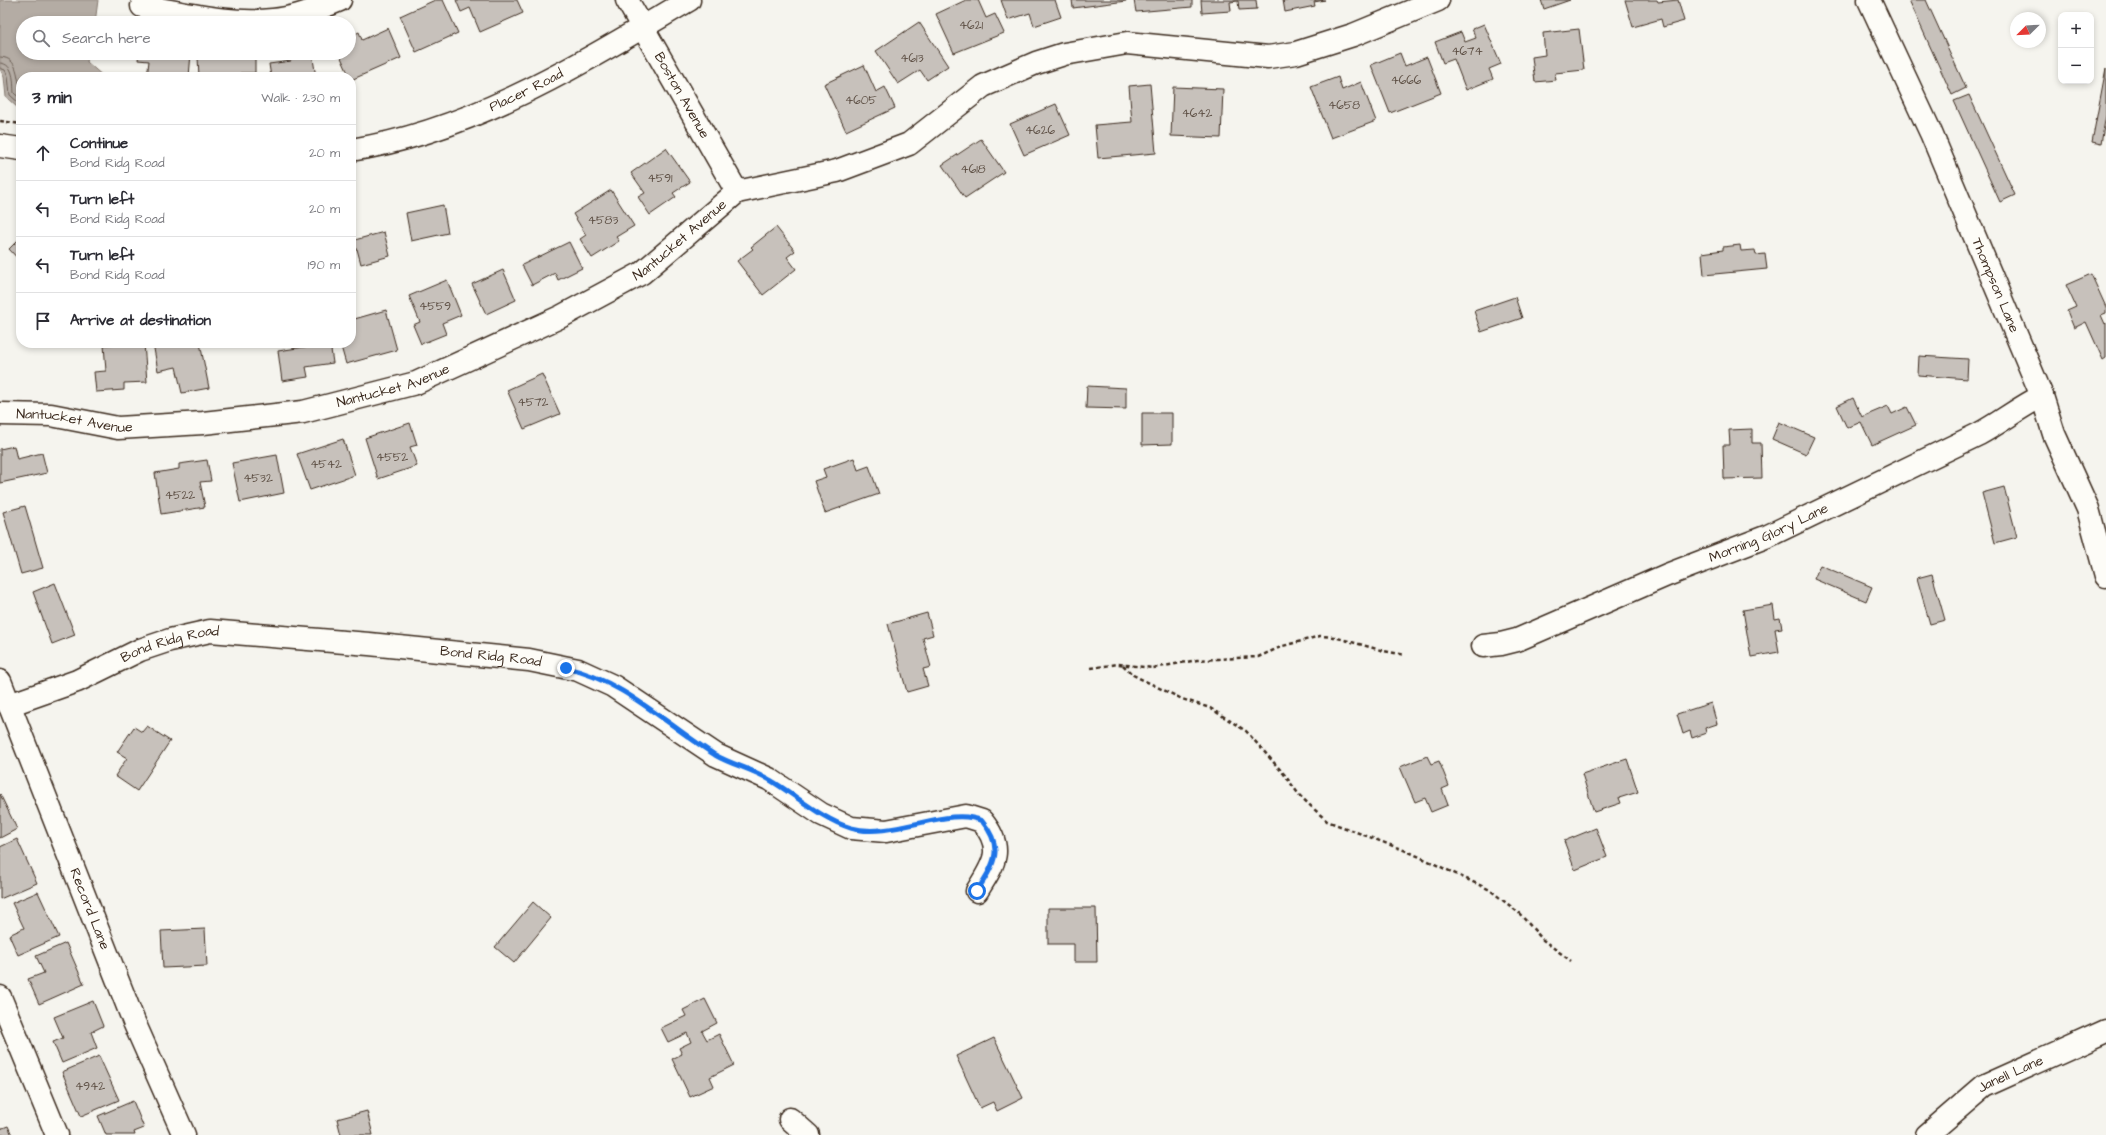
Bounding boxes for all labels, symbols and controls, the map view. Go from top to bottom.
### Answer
north arrow [2010,12,2046,48]
map controls [2058,12,2094,84]
button: + [2058,12,2094,48]
search box [16,16,356,60]
house number: 4621 [959,17,984,34]
icon: search [30,27,52,49]
text: Search here [62,28,151,49]
house number: 4674 [1451,43,1483,60]
button: − [2058,48,2094,84]
street label: Boston Avenue [649,49,715,143]
house number: 4613 [900,50,924,67]
street label: Placer Road [486,64,567,117]
house number: 4666 [1391,72,1422,89]
text: 3 min [32,86,72,110]
text: Walk · 230 m [261,89,340,107]
house number: 4605 [845,92,877,109]
house number: 4658 [1328,97,1360,114]
house number: 4642 [1182,105,1212,122]
house number: 4626 [1025,122,1056,139]
text: Continue [70,133,128,154]
icon: ahead [32,142,54,164]
text: 20 m [309,144,340,162]
text: Bond Ridg Road [70,154,165,172]
house number: 4618 [960,161,986,178]
house number: 4591 [647,170,673,187]
text: Turn left [70,189,134,210]
street label: Nantucket Avenue [629,195,731,286]
icon: left [32,198,54,220]
text: 20 m [309,200,340,218]
text: Bond Ridg Road [70,210,165,228]
house number: 4583 [588,212,618,229]
street label: Thompson Lane [1966,235,2024,336]
text: Turn left [70,245,134,266]
icon: left [32,254,54,276]
text: 190 m [307,256,340,274]
text: Bond Ridg Road [70,266,165,284]
house number: 4559 [419,298,451,315]
icon: arrive [32,310,54,332]
text: Arrive at destination [70,310,211,331]
street label: Nantucket Avenue [335,359,453,413]
house number: 4572 [518,394,549,411]
street label: Nantucket Avenue [16,404,133,438]
house number: 4552 [376,449,408,466]
house number: 4542 [310,456,342,473]
house number: 4532 [243,470,273,487]
house number: 4522 [165,487,195,504]
street label: Morning Glory Lane [1706,498,1832,568]
street label: Bond Ridg Road [117,621,220,668]
street label: Bond Ridg Road [439,641,543,672]
route end [557,659,575,677]
street label: Record Lane [65,865,115,953]
route start [968,882,986,900]
street label: Janell Lane [1973,1050,2047,1098]
house number: 4942 [75,1078,105,1095]

